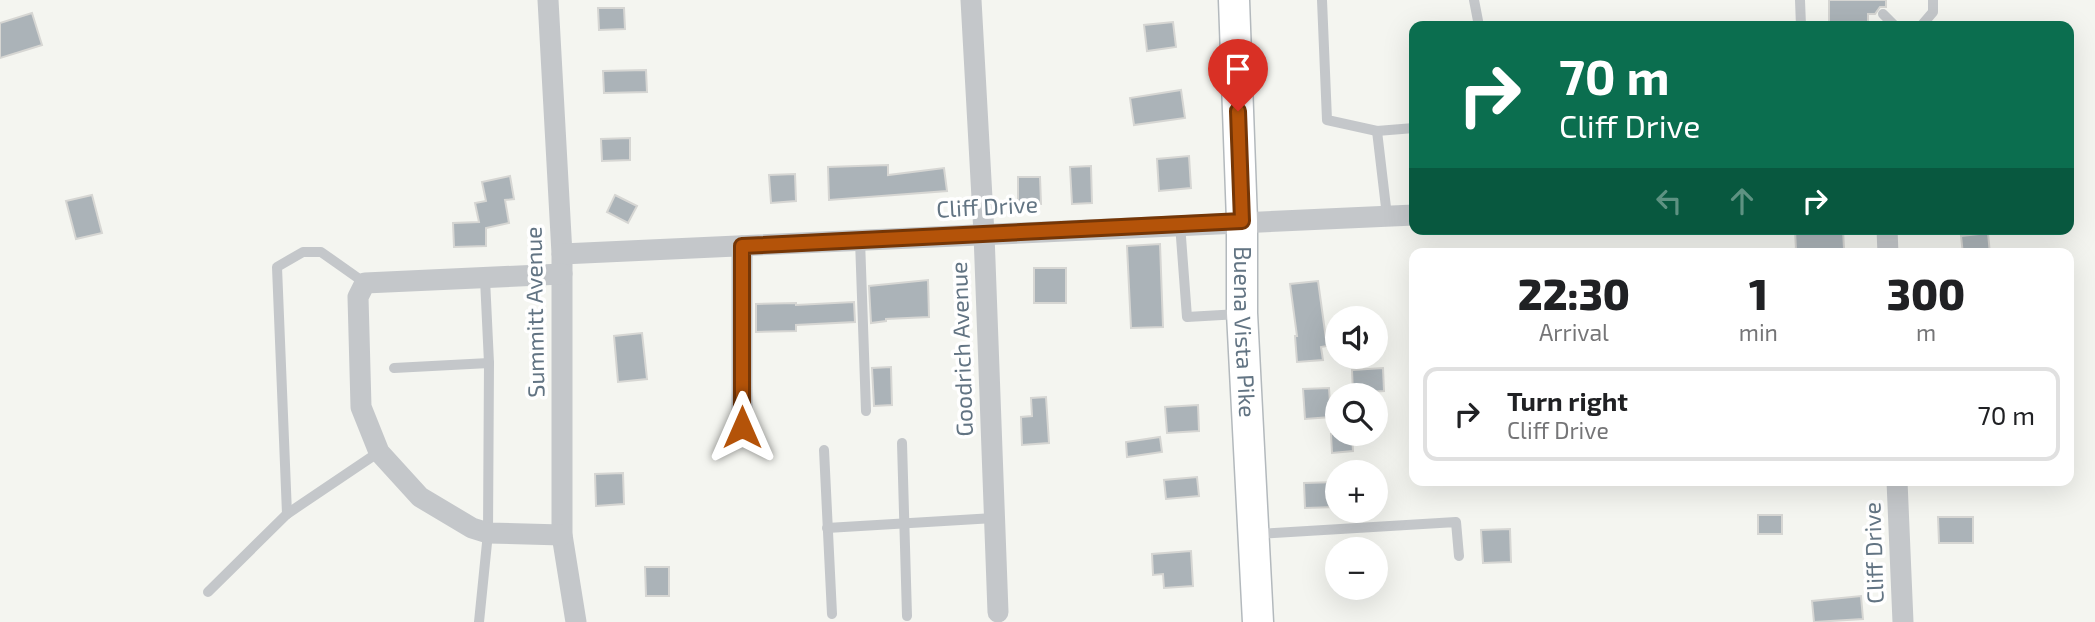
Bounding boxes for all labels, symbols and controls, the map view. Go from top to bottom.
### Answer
pin [1208,39,1268,111]
text: 70 m [1559,46,1670,105]
icon: right [1444,49,1535,140]
icon: arrive [1219,50,1257,88]
text: Cliff Drive [1559,106,1701,144]
icon: left [1650,182,1688,220]
icon: ahead [1723,182,1761,220]
icon: right [1796,182,1834,220]
street label: Cliff Drive [935,189,1038,223]
street label: Summitt Avenue [519,226,549,398]
street label: Buena Vista Pike [1229,246,1262,418]
street label: Goodrich Avenue [944,261,978,437]
text: 22:30 [1518,268,1630,318]
text: 1 [1749,268,1768,318]
text: 300 [1887,268,1965,318]
map controls [1325,306,1388,600]
button: sound [1325,306,1388,369]
text: Arrival [1539,318,1609,346]
text: min [1739,318,1778,346]
text: m [1916,318,1936,346]
button: search [1325,383,1388,446]
text: Turn right [1507,385,1628,416]
position arrow [705,390,779,464]
icon: right [1448,395,1486,433]
text: 70 m [1977,399,2035,430]
text: Cliff Drive [1507,416,1609,444]
button: + [1325,460,1388,523]
street label: Cliff Drive [1857,502,1889,604]
button: − [1325,537,1388,600]

